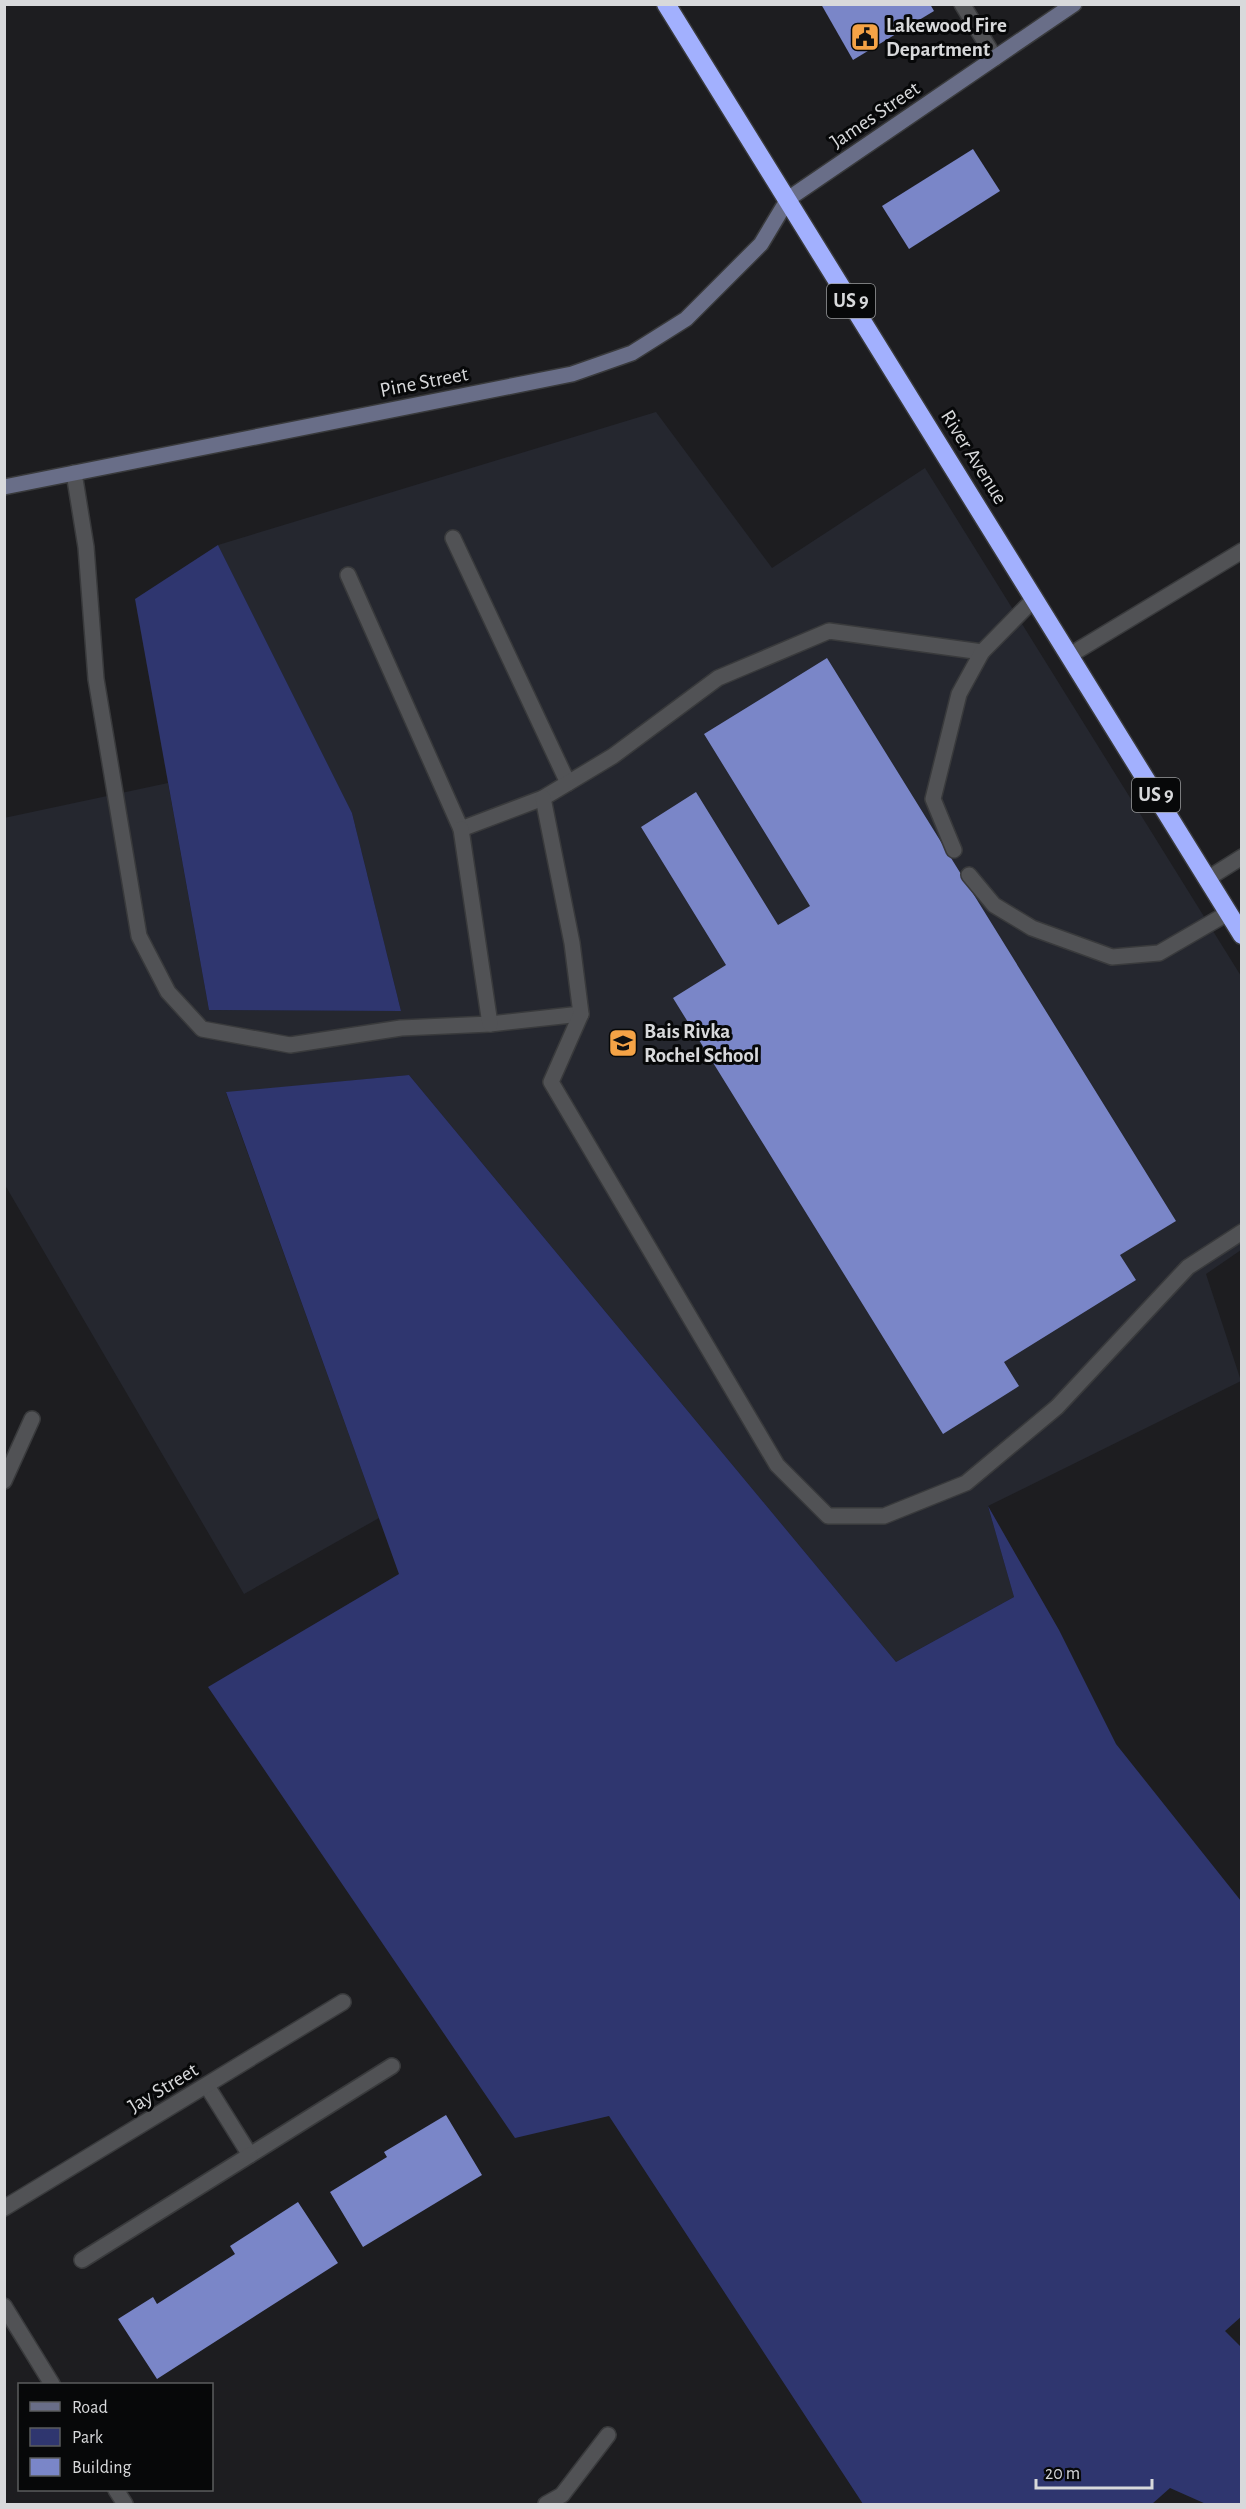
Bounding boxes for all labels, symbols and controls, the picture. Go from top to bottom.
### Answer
place label: Lakewood Fire Department [886,15,1007,60]
public building icon: Lakewood Fire Department [849,21,881,53]
street label: James Street [827,77,924,152]
road number: US 9 [827,284,875,318]
street label: Pine Street [378,363,470,401]
street label: River Avenue [937,406,1011,508]
road number: US 9 [1132,778,1180,812]
place label: Bais Rivka Rochel School [644,1021,759,1066]
school or university icon: Bais Rivka Rochel School [607,1027,639,1059]
street label: Jay Street [124,2059,202,2117]
legend [18,2383,213,2491]
text: Road [72,2399,108,2417]
text: Park [72,2429,104,2447]
scale bar [1036,2452,1152,2490]
text: Building [72,2459,132,2477]
text: 20 m [1045,2465,1080,2483]

